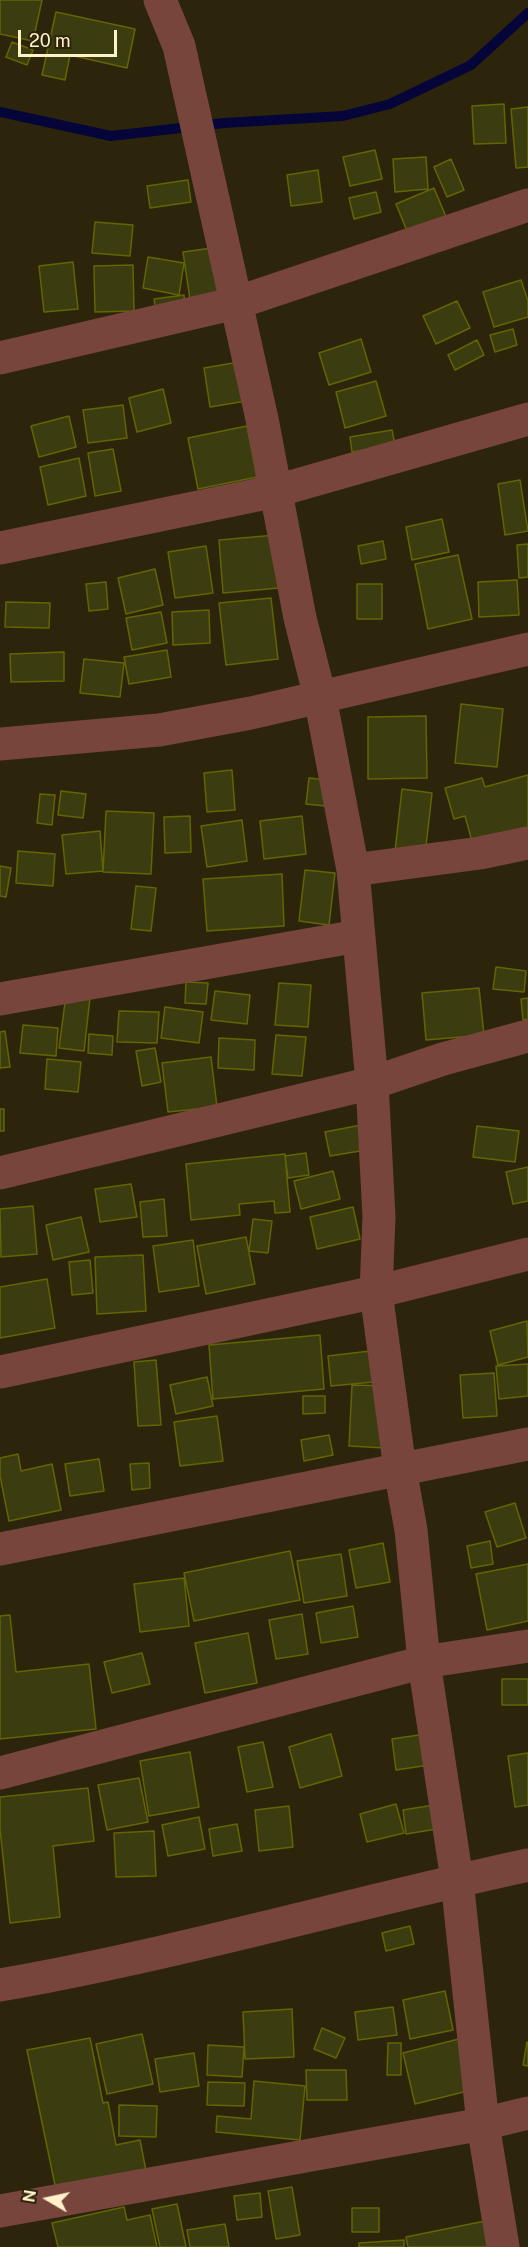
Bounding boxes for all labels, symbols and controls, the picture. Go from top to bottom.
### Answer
scale bar [21,18,120,56]
text: 20 m [29,30,71,51]
north arrow [18,2169,78,2229]
text: N [19,2188,40,2204]

